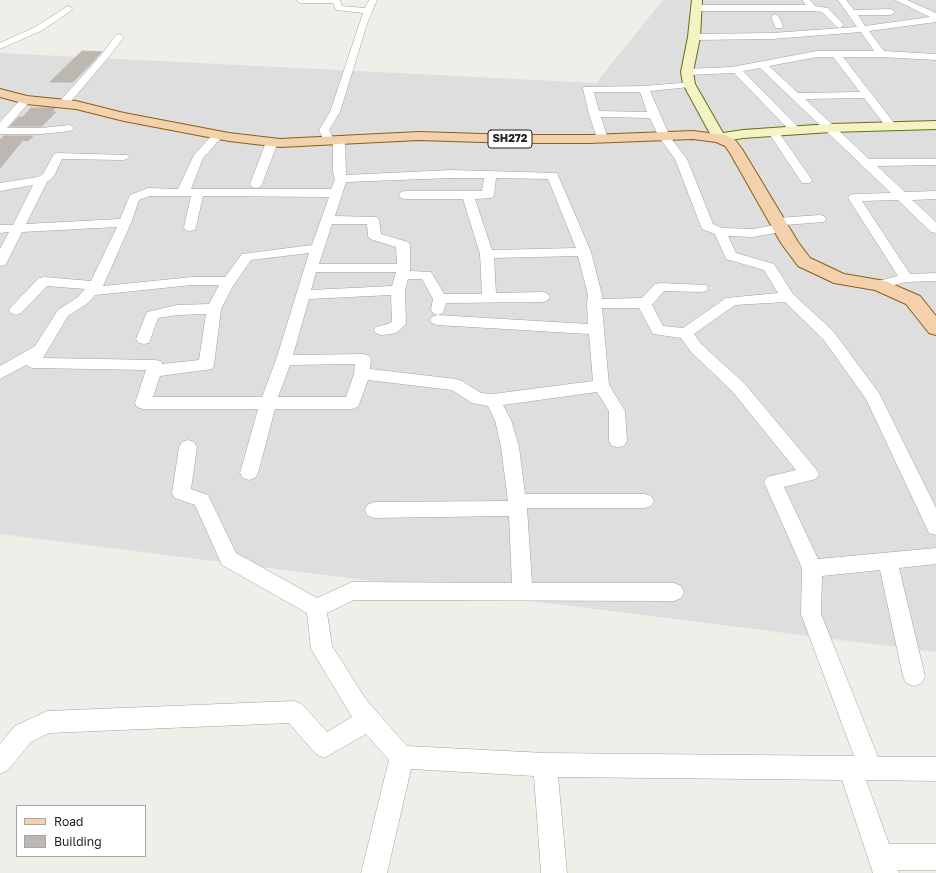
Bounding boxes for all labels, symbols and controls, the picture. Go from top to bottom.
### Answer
road number: SH272 [488,130,532,148]
legend [16,805,146,857]
text: Road [54,814,83,829]
text: Building [54,834,102,849]

